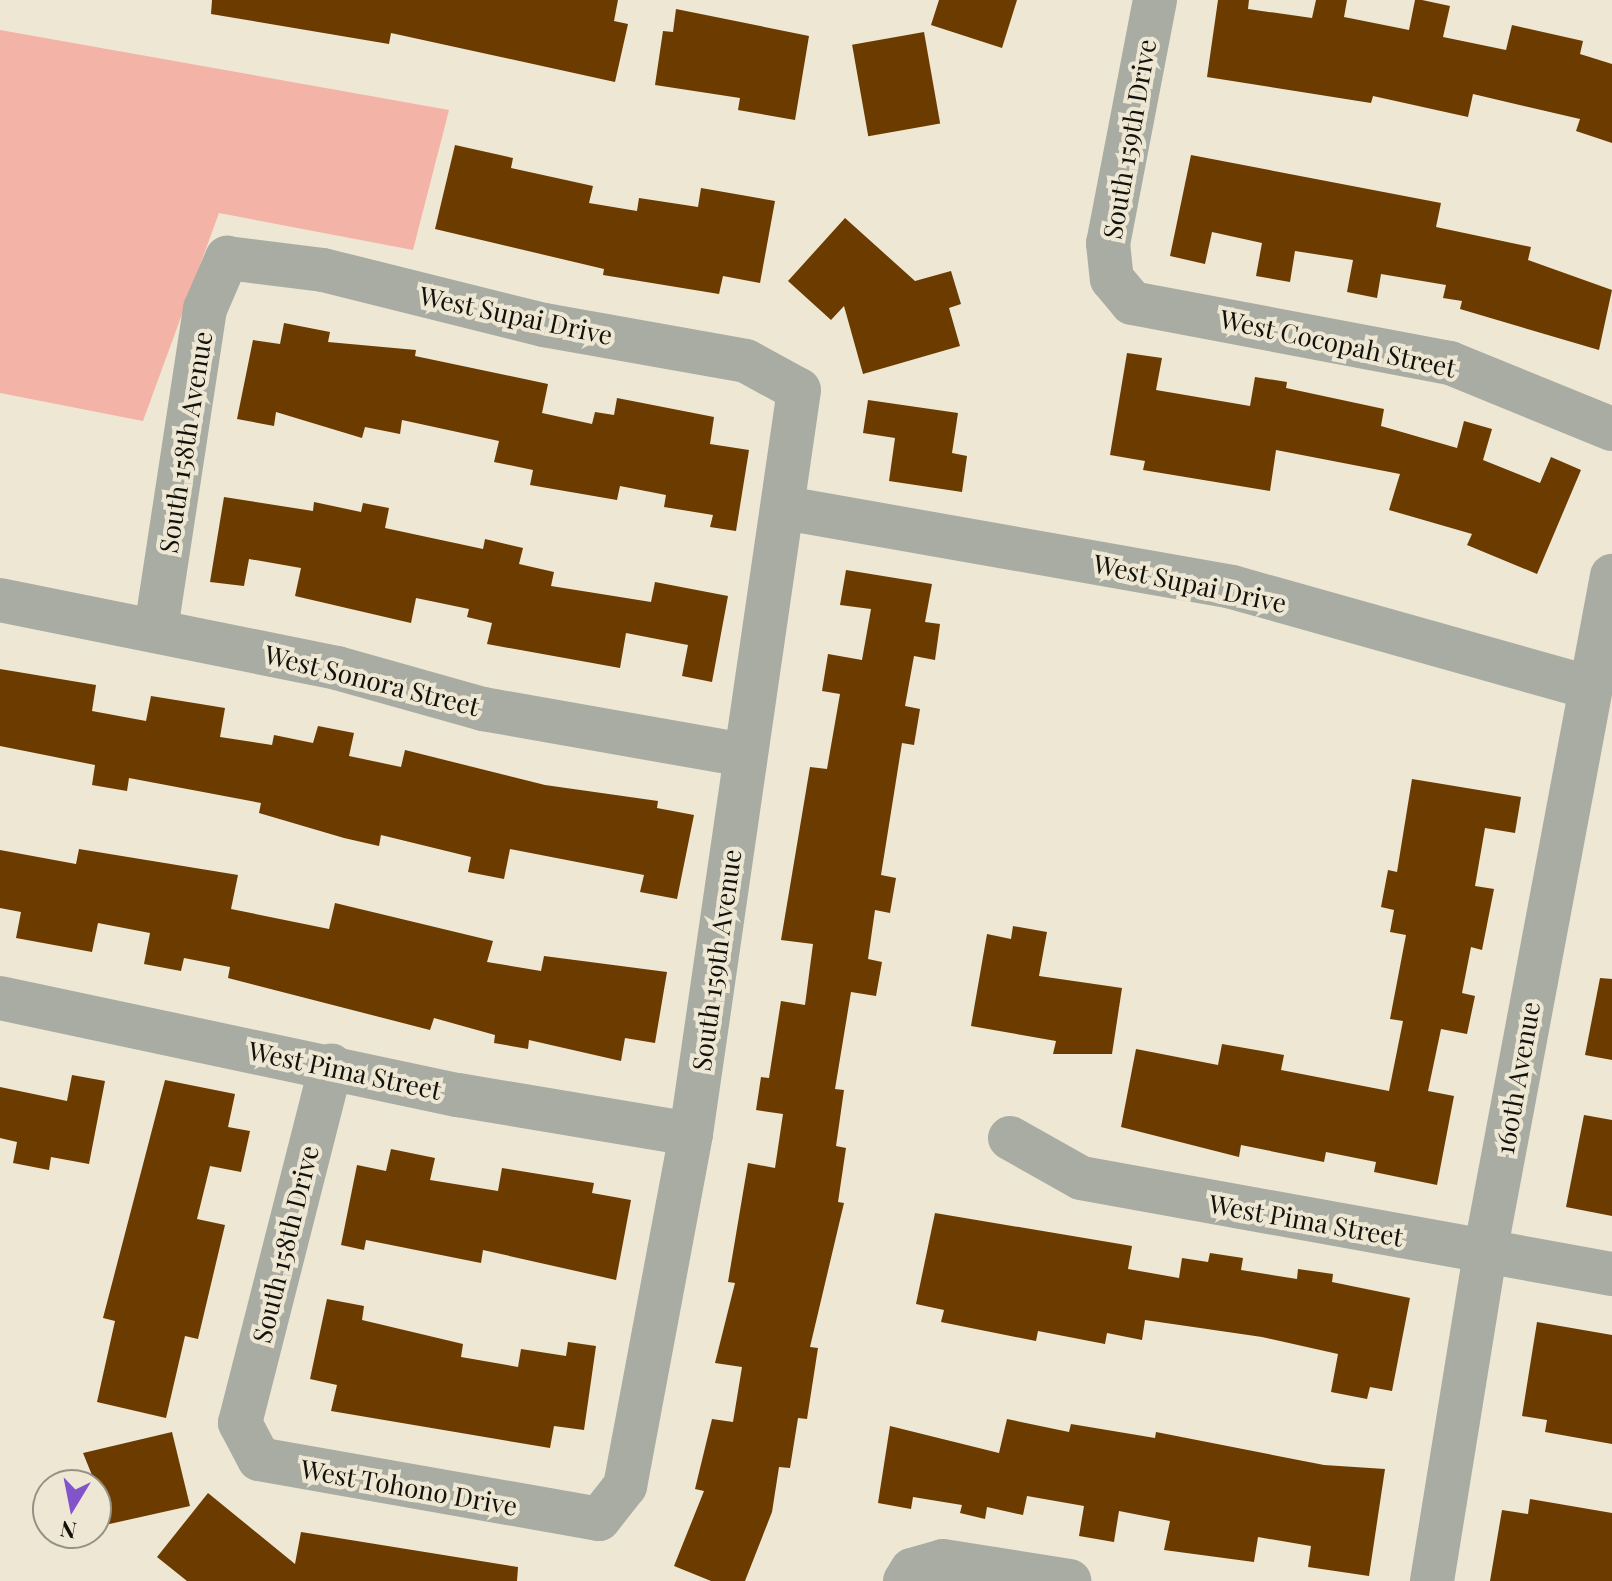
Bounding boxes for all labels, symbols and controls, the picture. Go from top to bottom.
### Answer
street label: South 159th Drive [1096,37,1162,241]
street label: West Supai Drive [416,279,616,351]
street label: West Cocopah Street [1217,303,1459,383]
street label: South 158th Avenue [152,329,218,555]
street label: West Supai Drive [1090,547,1290,619]
street label: West Sonora Street [261,638,483,722]
street label: South 159th Avenue [685,847,747,1073]
street label: 160th Avenue [1488,999,1546,1157]
street label: West Pima Street [245,1034,445,1106]
street label: South 158th Drive [245,1142,325,1346]
street label: West Pima Street [1206,1188,1406,1252]
street label: West Tohono Drive [298,1452,520,1522]
north arrow [32,1469,112,1549]
text: N [58,1515,79,1547]

